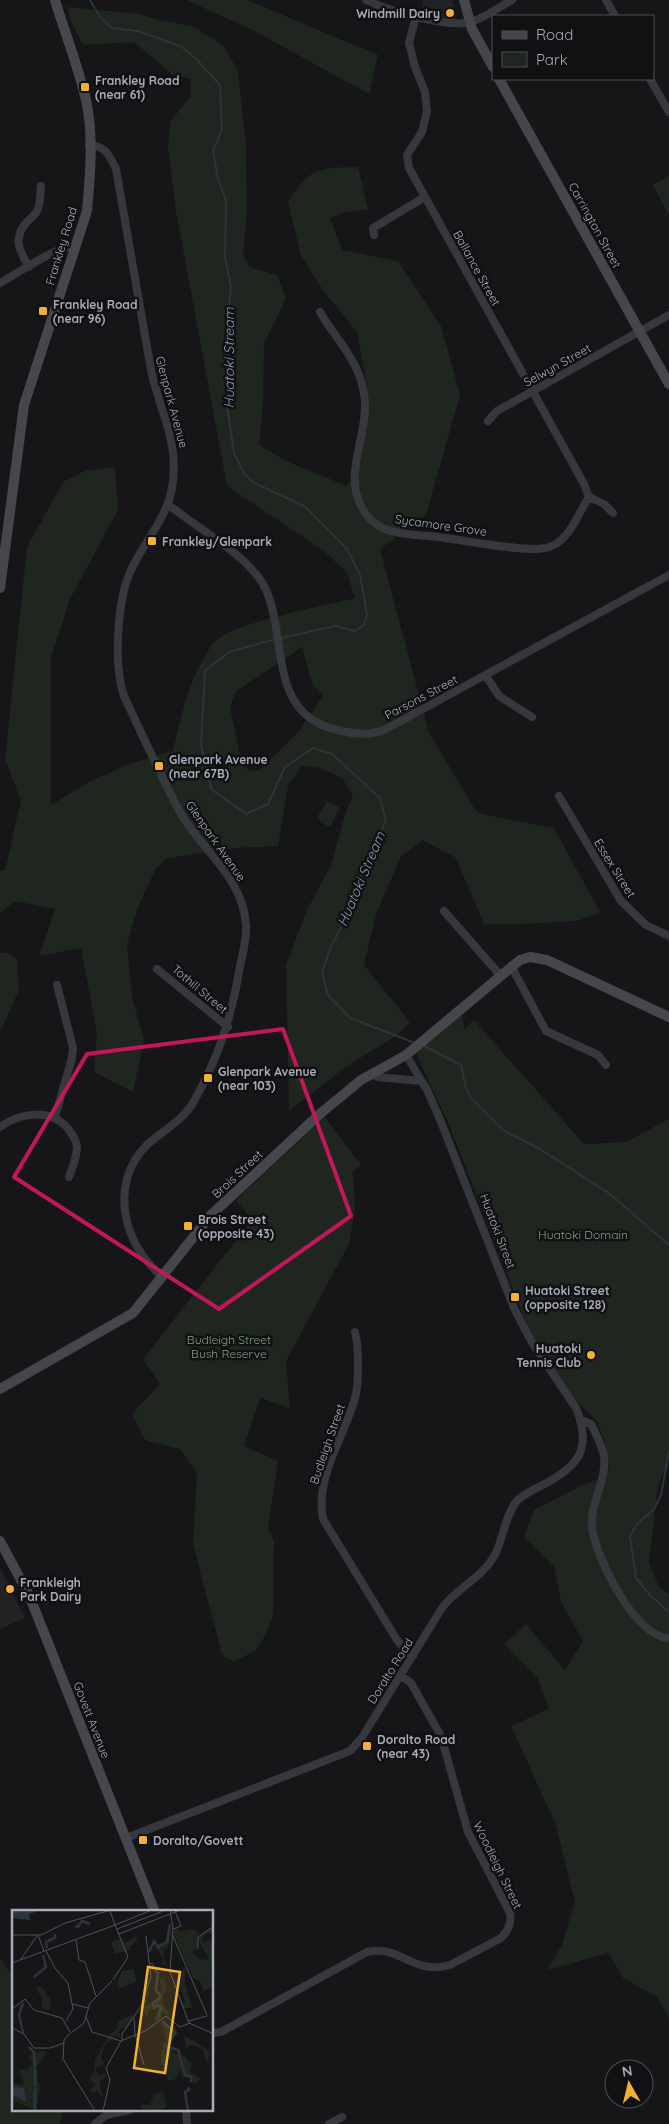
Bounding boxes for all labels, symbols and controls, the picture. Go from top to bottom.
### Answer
place label: Windmill Dairy [356,6,440,21]
marker: Windmill Dairy [444,7,456,19]
legend [492,15,654,80]
text: Road [536,25,573,44]
text: Park [536,50,568,69]
place label: Frankley Road (near 61) [95,73,179,102]
marker: Frankley Road (near 61) [79,81,91,93]
street label: Carrington Street [565,180,625,270]
street label: Frankley Road [42,205,80,287]
street label: Ballance Street [450,228,504,308]
place label: Frankley Road (near 96) [53,297,137,326]
marker: Frankley Road (near 96) [37,305,49,317]
water label: Huatoki Stream [220,307,238,408]
street label: Selwyn Street [521,340,593,390]
street label: Glenpark Avenue [153,354,192,450]
street label: Sycamore Grove [394,511,488,539]
place label: Frankley/Glenpark [162,534,272,549]
marker: Frankley/Glenpark [146,535,158,547]
street label: Parsons Street [382,671,460,723]
place label: Glenpark Avenue (near 67B) [169,752,268,781]
marker: Glenpark Avenue (near 67B) [153,760,165,772]
street label: Glenpark Avenue [183,798,249,884]
water label: Huatoki Stream [333,829,389,929]
street label: Essex Street [591,836,639,900]
street label: Tothill Street [169,961,231,1017]
place label: Glenpark Avenue (near 103) [218,1064,317,1093]
marker: Glenpark Avenue (near 103) [202,1072,214,1084]
street label: Brois Street [209,1147,265,1201]
street label: Huatoki Street [477,1191,519,1271]
place label: Brois Street (opposite 43) [198,1212,274,1241]
marker: Brois Street (opposite 43) [182,1220,194,1232]
park label: Huatoki Domain [538,1227,628,1242]
place label: Huatoki Street (opposite 128) [525,1283,610,1312]
marker: Huatoki Street (opposite 128) [509,1291,521,1303]
park label: Budleigh Street Bush Reserve [187,1332,271,1361]
place label: Huatoki Tennis Club [516,1341,581,1370]
marker: Huatoki Tennis Club [585,1349,597,1361]
street label: Budleigh Street [306,1402,348,1486]
place label: Frankleigh Park Dairy [20,1575,81,1604]
marker: Frankleigh Park Dairy [4,1583,16,1595]
street label: Doralto Road [364,1635,416,1707]
street label: Govett Avenue [70,1679,114,1761]
place label: Doralto Road (near 43) [377,1732,455,1761]
marker: Doralto Road (near 43) [361,1740,373,1752]
street label: Woodleigh Street [470,1819,526,1911]
place label: Doralto/Govett [153,1833,244,1848]
marker: Doralto/Govett [137,1834,149,1846]
inset map [12,1910,214,2112]
north arrow [604,2059,654,2109]
text: N [621,2061,634,2081]

